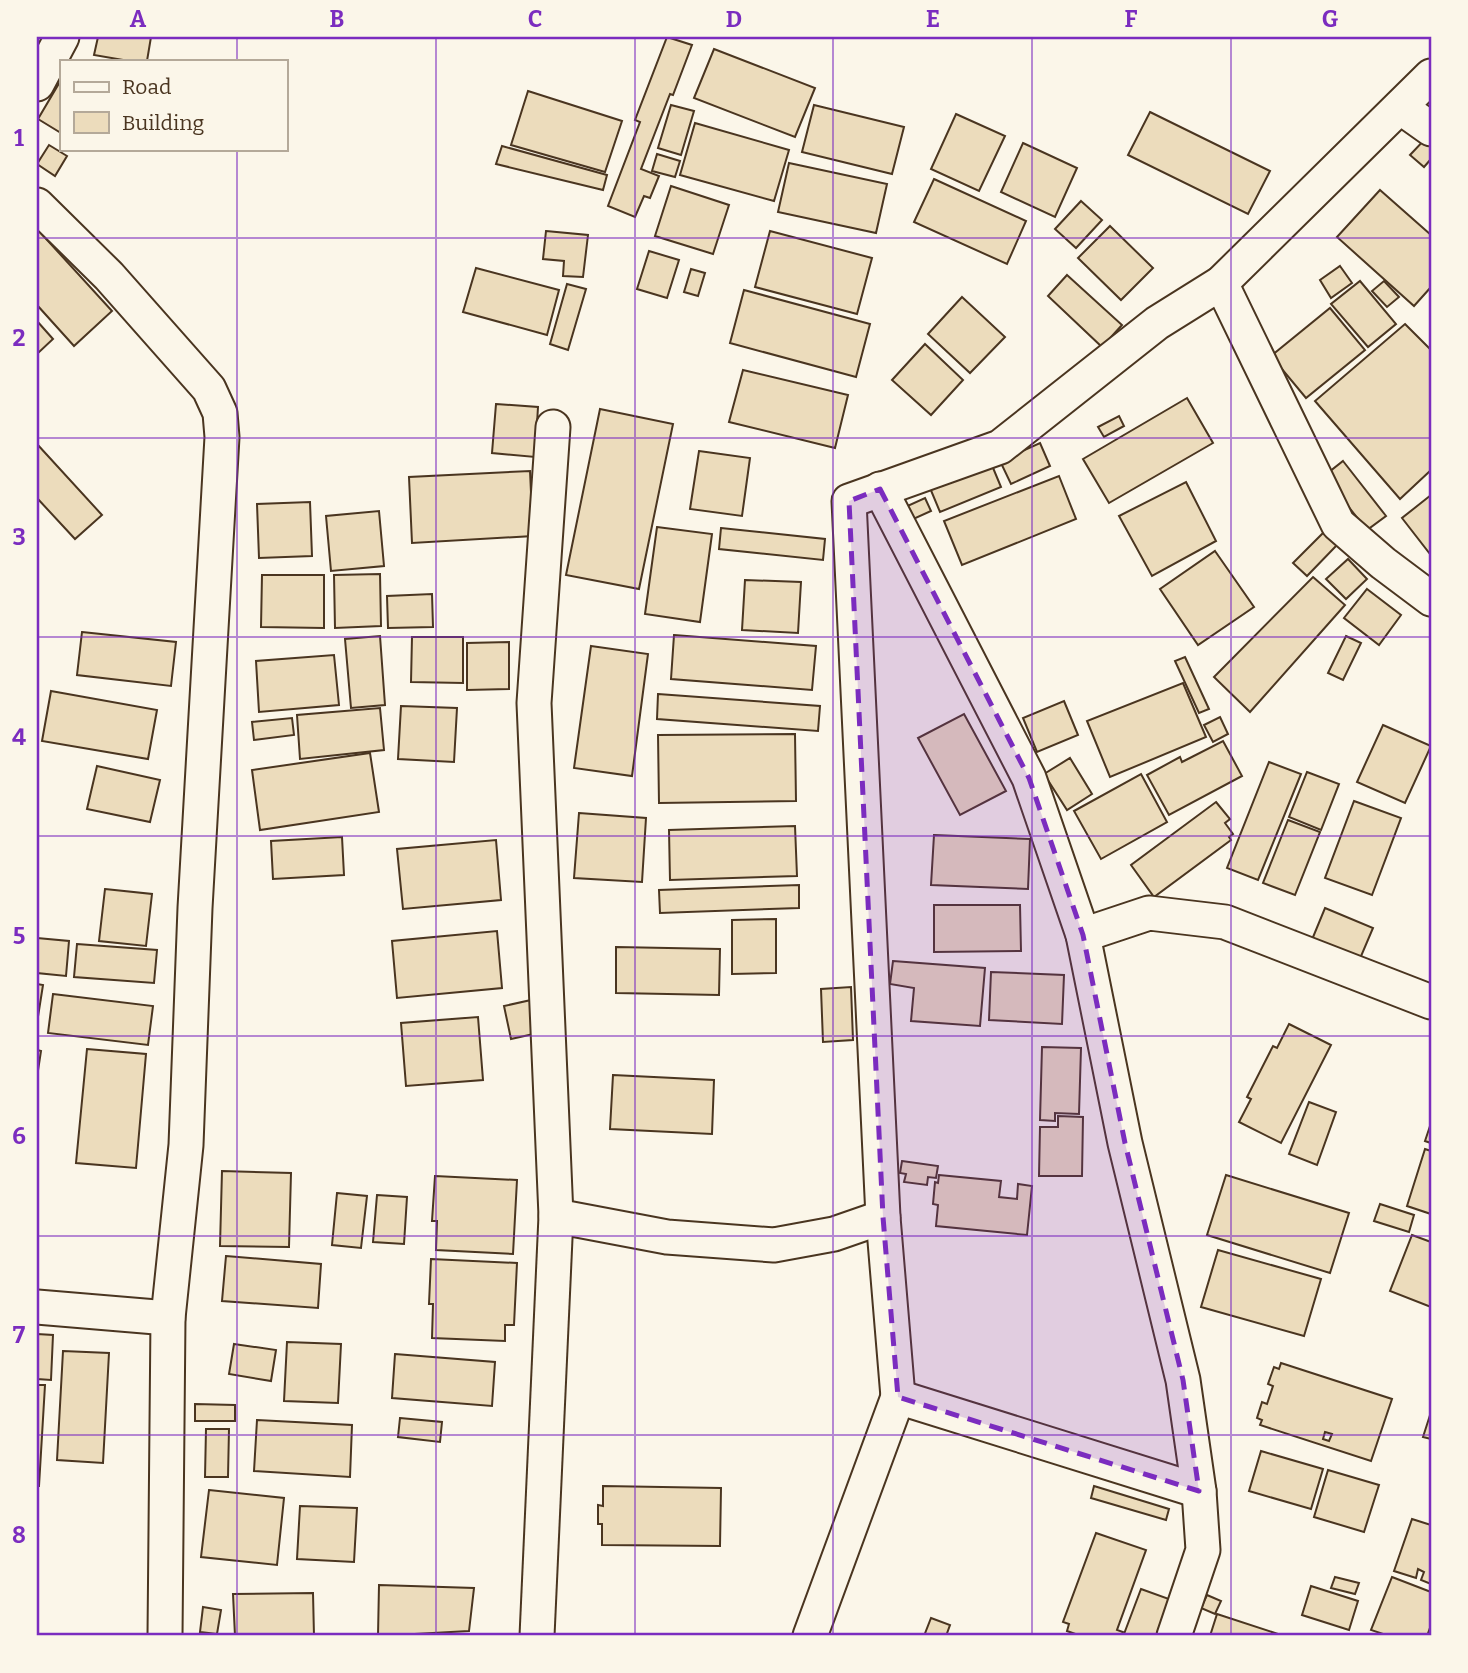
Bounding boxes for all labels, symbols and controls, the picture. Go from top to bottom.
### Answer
text: A [130,5,147,33]
text: B [330,5,344,33]
text: C [528,5,542,33]
text: D [726,5,742,33]
text: E [926,5,940,33]
text: F [1125,5,1138,33]
text: G [1322,5,1339,33]
legend [60,60,287,150]
text: Road [122,74,171,100]
text: Building [122,110,205,136]
text: 1 [14,124,24,152]
text: 2 [13,324,26,352]
text: 3 [12,523,26,551]
text: 4 [12,723,26,751]
text: 5 [13,922,25,950]
text: 6 [12,1122,26,1150]
text: 7 [13,1321,26,1349]
text: 8 [12,1521,26,1549]

